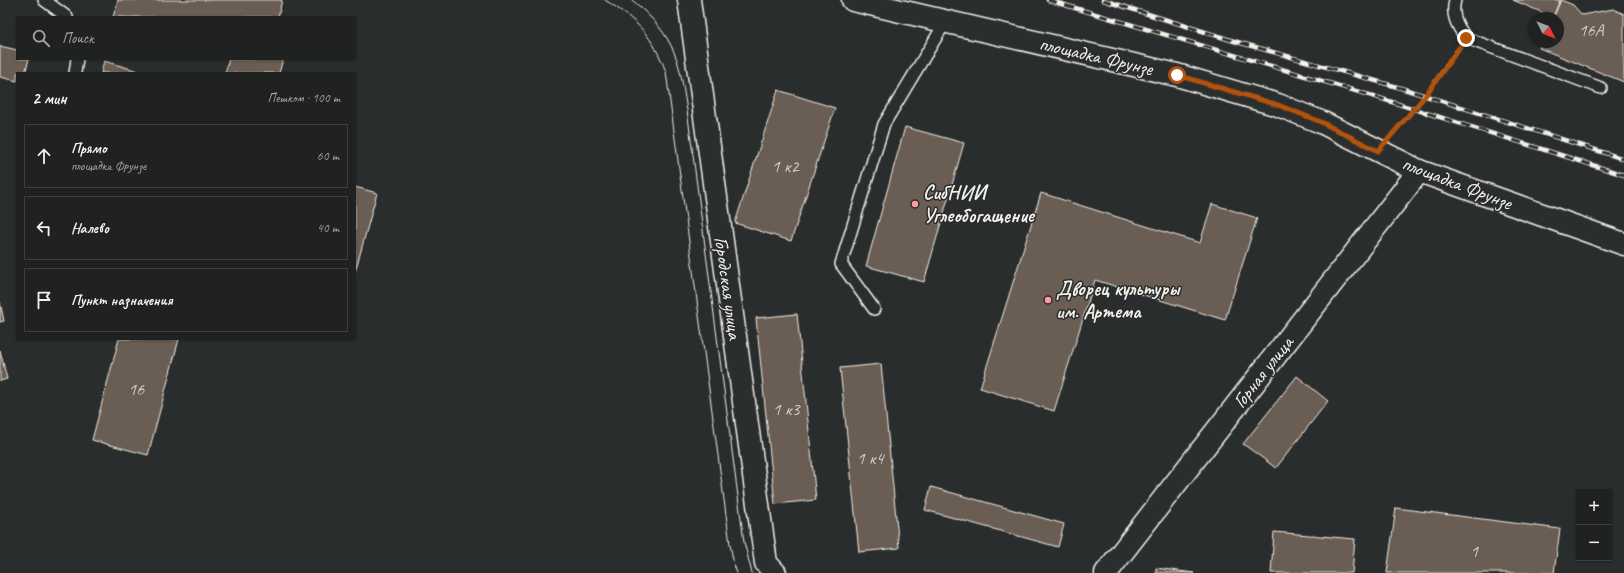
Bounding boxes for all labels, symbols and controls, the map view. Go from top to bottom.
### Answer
north arrow [1528,12,1564,48]
search box [16,16,356,60]
house number: 16А [1578,19,1605,41]
icon: search [30,27,52,49]
text: Поиск [62,29,94,48]
route end [1457,29,1475,47]
street label: площадка Фрунзе [1037,31,1157,82]
route start [1168,66,1186,84]
text: 2 мин [32,88,67,109]
text: Пешком · 100 m [267,90,340,106]
text: Прямо [71,139,107,158]
icon: ahead [33,145,55,167]
text: 60 m [317,148,339,164]
street label: площадка Фрунзе [1399,151,1517,216]
house number: 1 к2 [771,155,800,177]
text: площадка Фрунзе [71,158,146,174]
place label: СибНИИ Углеобогащение [923,180,1036,228]
marker: СибНИИ Углеобогащение [910,199,920,209]
icon: left [33,217,55,239]
text: Налево [71,219,109,238]
text: 40 m [317,220,339,236]
street label: Городская улица [708,235,748,342]
place label: Дворец культуры им. Артема [1056,276,1181,324]
icon: arrive [33,289,55,311]
text: Пункт назначения [71,291,173,310]
marker: Дворец культуры им. Артема [1043,295,1053,305]
street label: Горная улица [1227,330,1300,413]
house number: 16 [128,378,145,400]
house number: 1 к3 [772,398,801,420]
house number: 1 к4 [856,447,885,469]
map controls [1576,489,1612,561]
button: + [1576,489,1612,525]
button: − [1576,525,1612,561]
house number: 1 [1470,540,1479,562]

